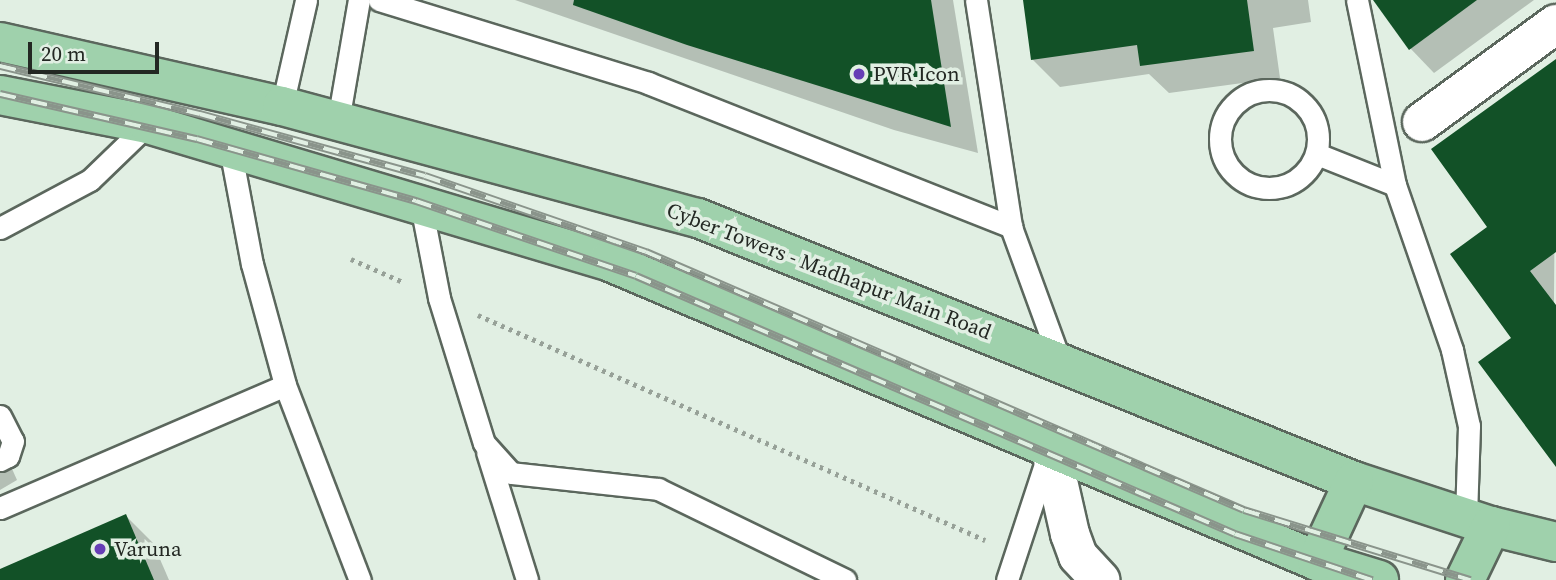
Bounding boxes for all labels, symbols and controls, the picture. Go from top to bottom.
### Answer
scale bar [32,28,163,72]
text: 20 m [41,39,86,68]
place label: PVR Icon [873,61,960,87]
marker: PVR Icon [851,66,867,82]
street label: Cyber Towers - Madhapur Main Road [663,197,995,345]
place label: Varuna [114,536,182,562]
marker: Varuna [92,541,108,557]

